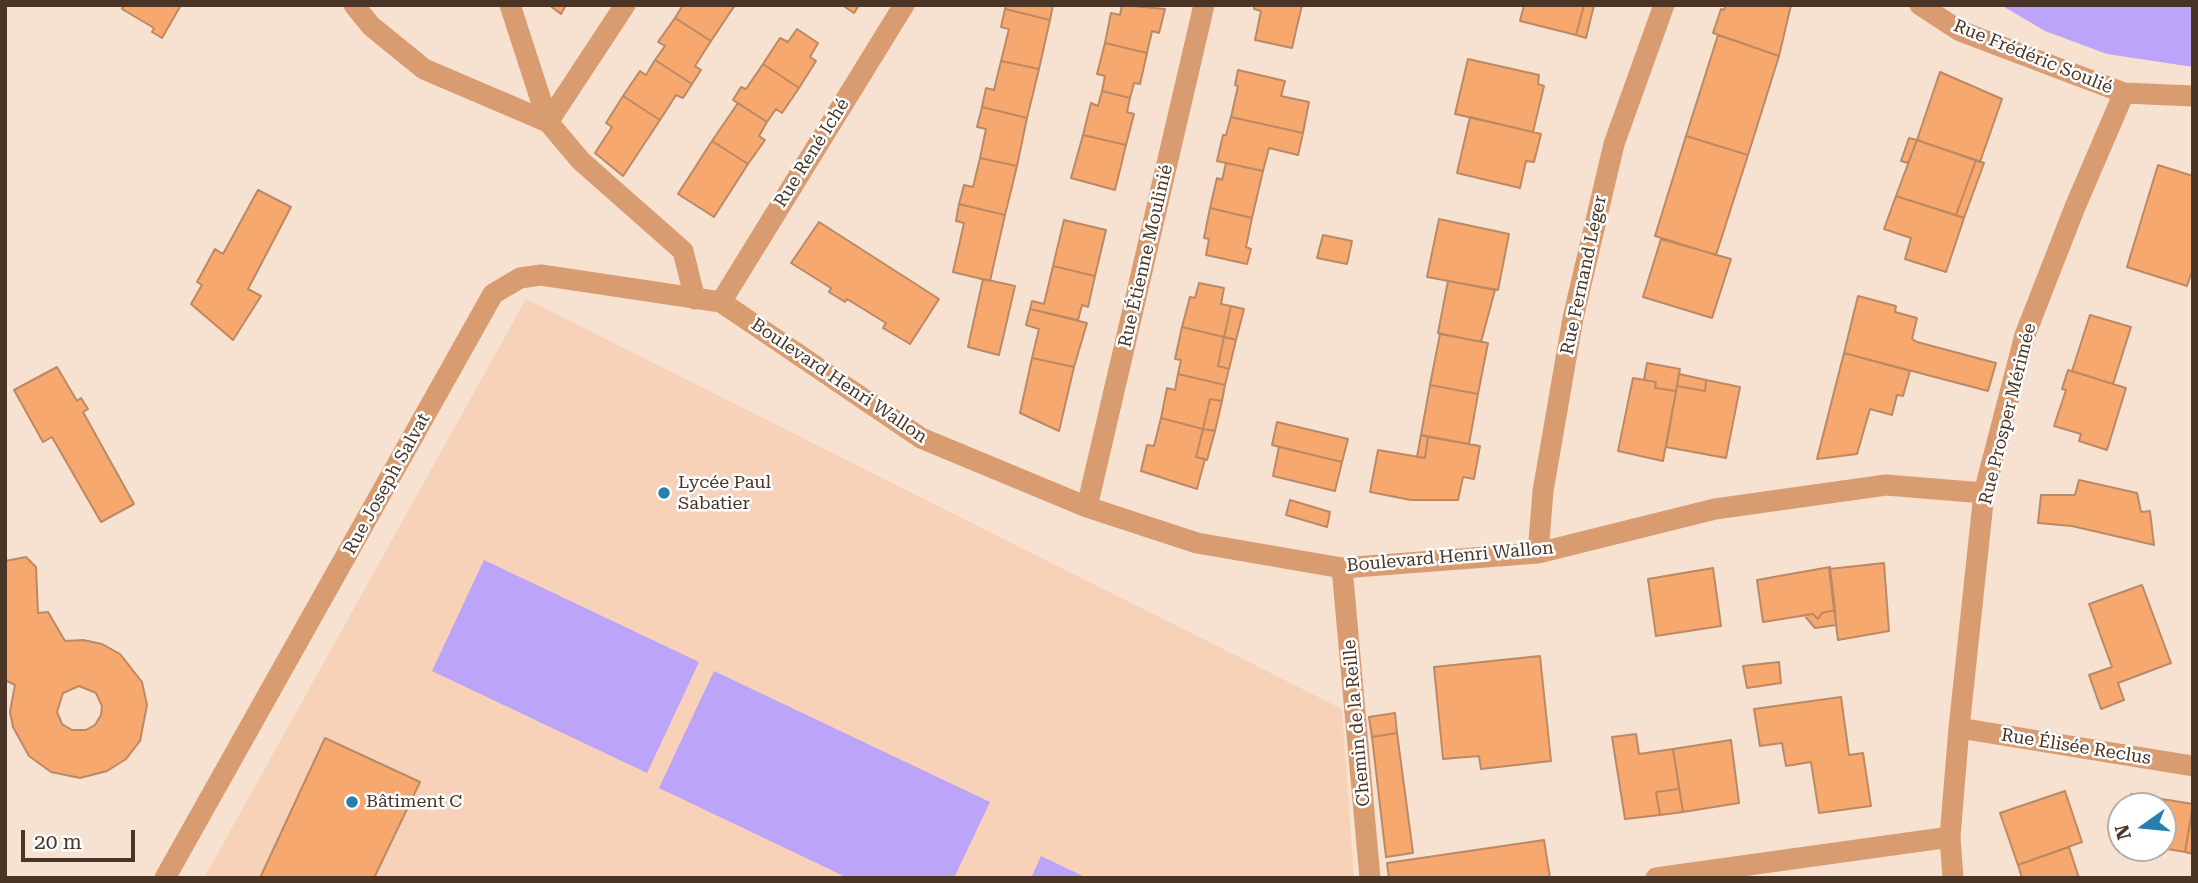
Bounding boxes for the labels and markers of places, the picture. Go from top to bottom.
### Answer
place label: Lycée Paul Sabatier [678,472,771,514]
marker: Lycée Paul Sabatier [656,485,672,501]
place label: Bâtiment C [366,791,462,813]
marker: Bâtiment C [344,794,360,810]

